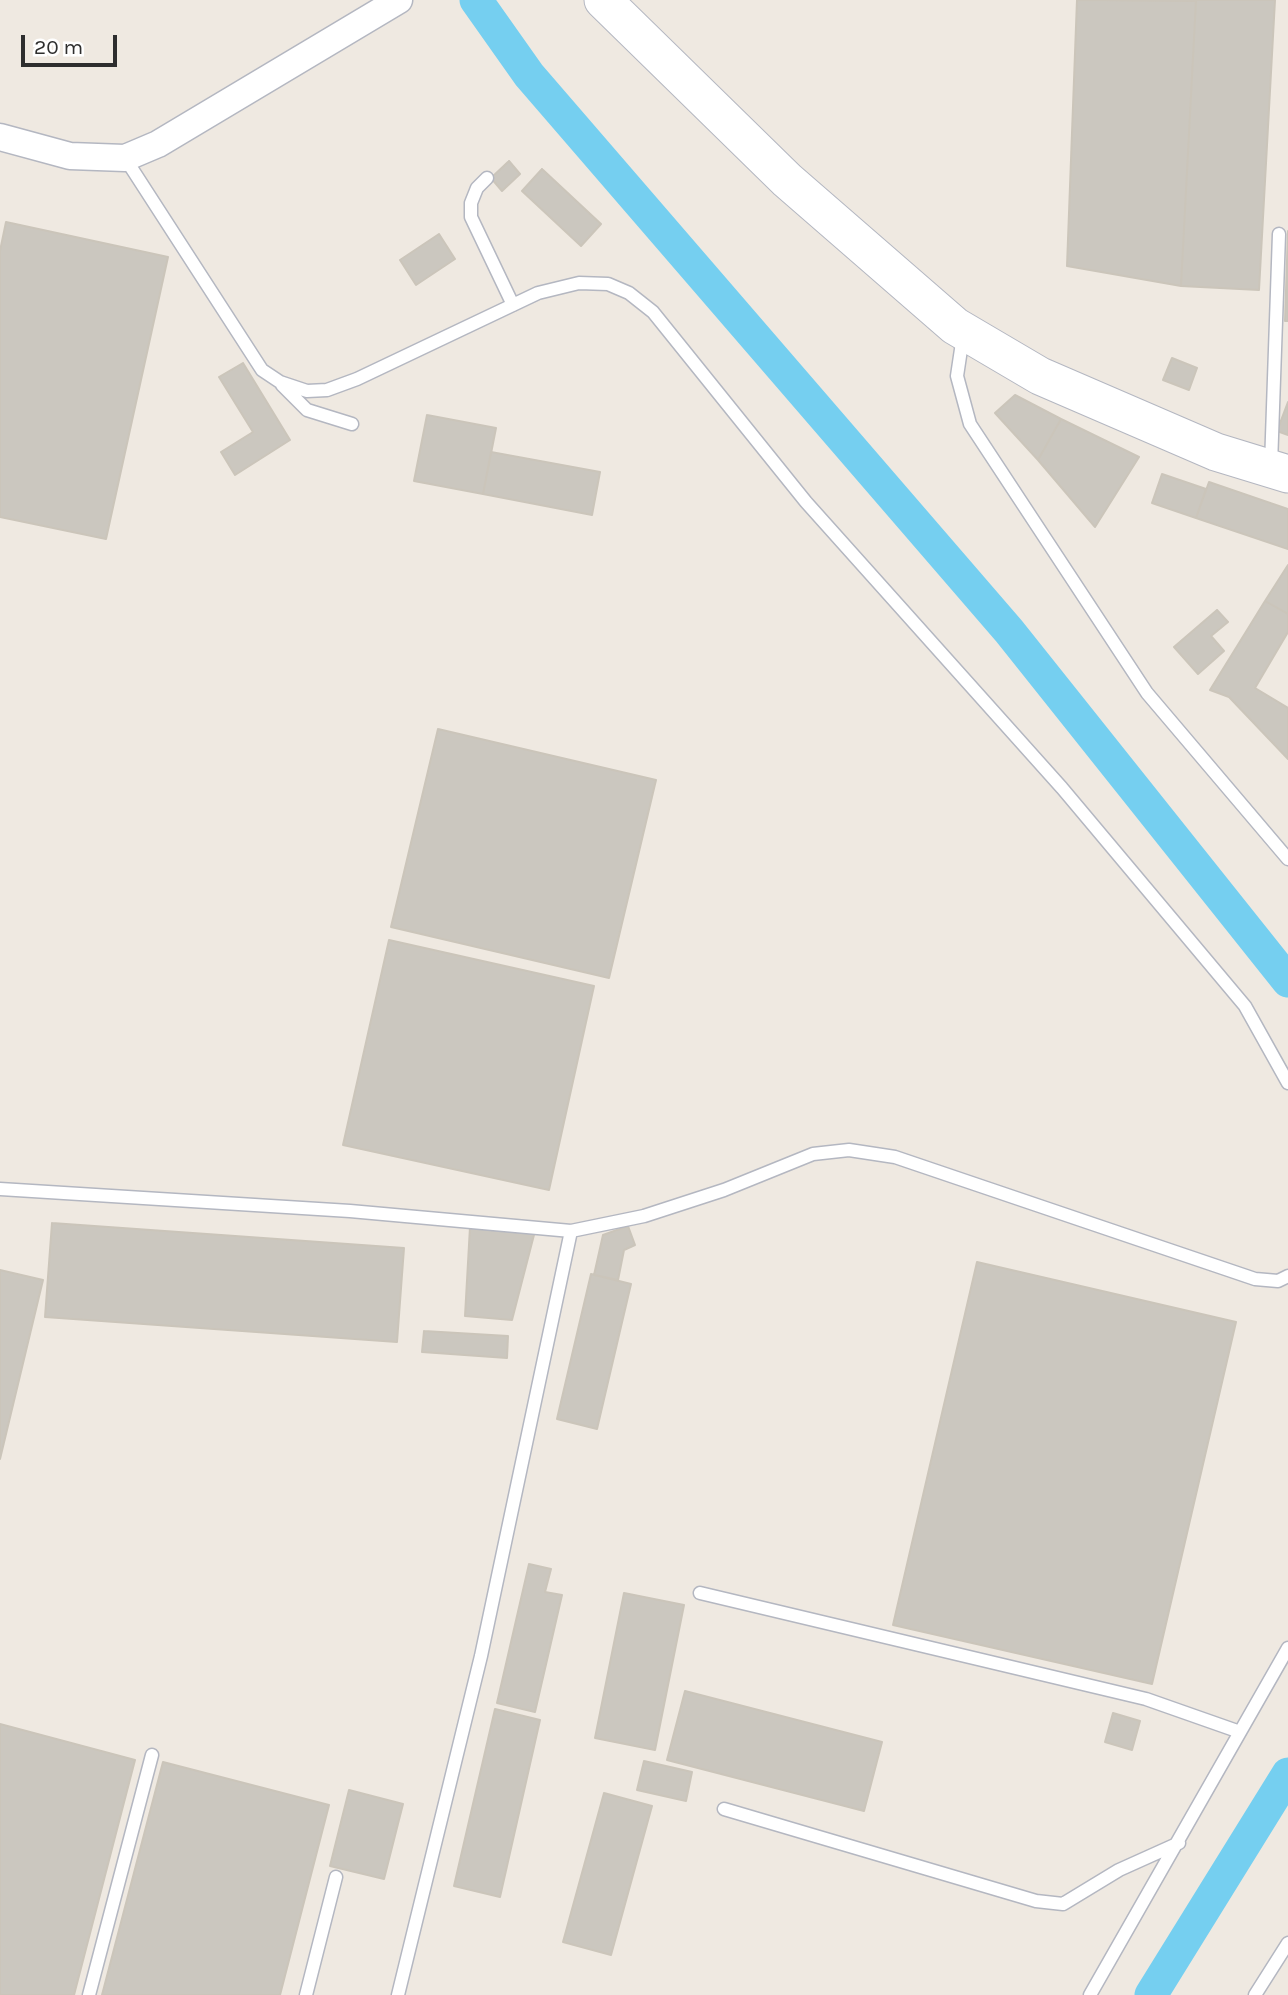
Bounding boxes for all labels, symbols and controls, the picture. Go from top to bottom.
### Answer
scale bar [24,21,121,65]
text: 20 m [34,35,83,59]

